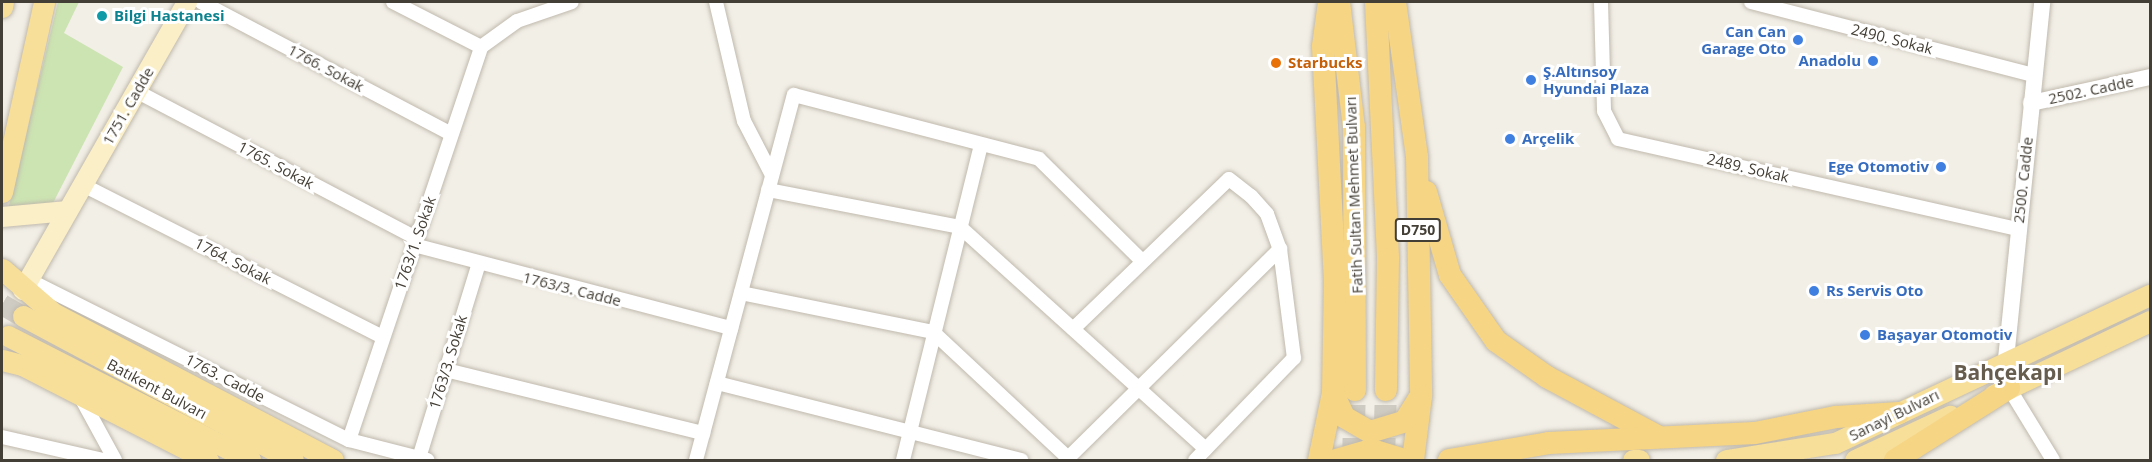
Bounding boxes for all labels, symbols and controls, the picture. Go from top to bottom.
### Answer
place label: Bilgi Hastanesi [114,7,225,25]
marker: Bilgi Hastanesi [95,9,109,23]
street label: 2490. Sokak [1849,20,1935,58]
place label: Can Can Garage Oto [1701,22,1786,57]
marker: Can Can Garage Oto [1791,33,1805,47]
street label: 1766. Sokak [285,40,367,96]
place label: Anadolu [1799,52,1861,70]
place label: Starbucks [1288,54,1362,72]
marker: Anadolu [1866,54,1880,68]
marker: Starbucks [1269,56,1283,70]
place label: Ş.Altınsoy Hyundai Plaza [1543,62,1649,97]
street label: 1751. Cadde [99,64,157,148]
street label: 2502. Cadde [2047,72,2135,108]
marker: Ş.Altınsoy Hyundai Plaza [1524,73,1538,87]
street label: Fatih Sultan Mehmet Bulvarı [1342,96,1366,294]
place label: Arçelik [1522,130,1574,148]
marker: Arçelik [1503,132,1517,146]
street label: 2500. Cadde [2010,136,2036,224]
street label: 1765. Sokak [235,137,317,193]
street label: 2489. Sokak [1705,150,1791,186]
place label: Ege Otomotiv [1828,158,1929,176]
marker: Ege Otomotiv [1934,160,1948,174]
street label: 1763/1. Sokak [391,194,439,292]
road number: D750 [1394,219,1442,241]
street label: 1764. Sokak [192,234,274,288]
street label: 1763/3. Cadde [521,268,623,310]
place label: Rs Servis Oto [1826,282,1923,300]
marker: Rs Servis Oto [1807,284,1821,298]
street label: 1763/3. Sokak [425,313,471,411]
place label: Başayar Otomotiv [1877,326,2012,344]
marker: Başayar Otomotiv [1858,328,1872,342]
street label: 1763. Cadde [182,350,268,406]
street label: Batıkent Bulvarı [104,355,210,423]
district label: Bahçekapı [1953,359,2063,385]
street label: Sanayi Bulvarı [1846,385,1942,445]

